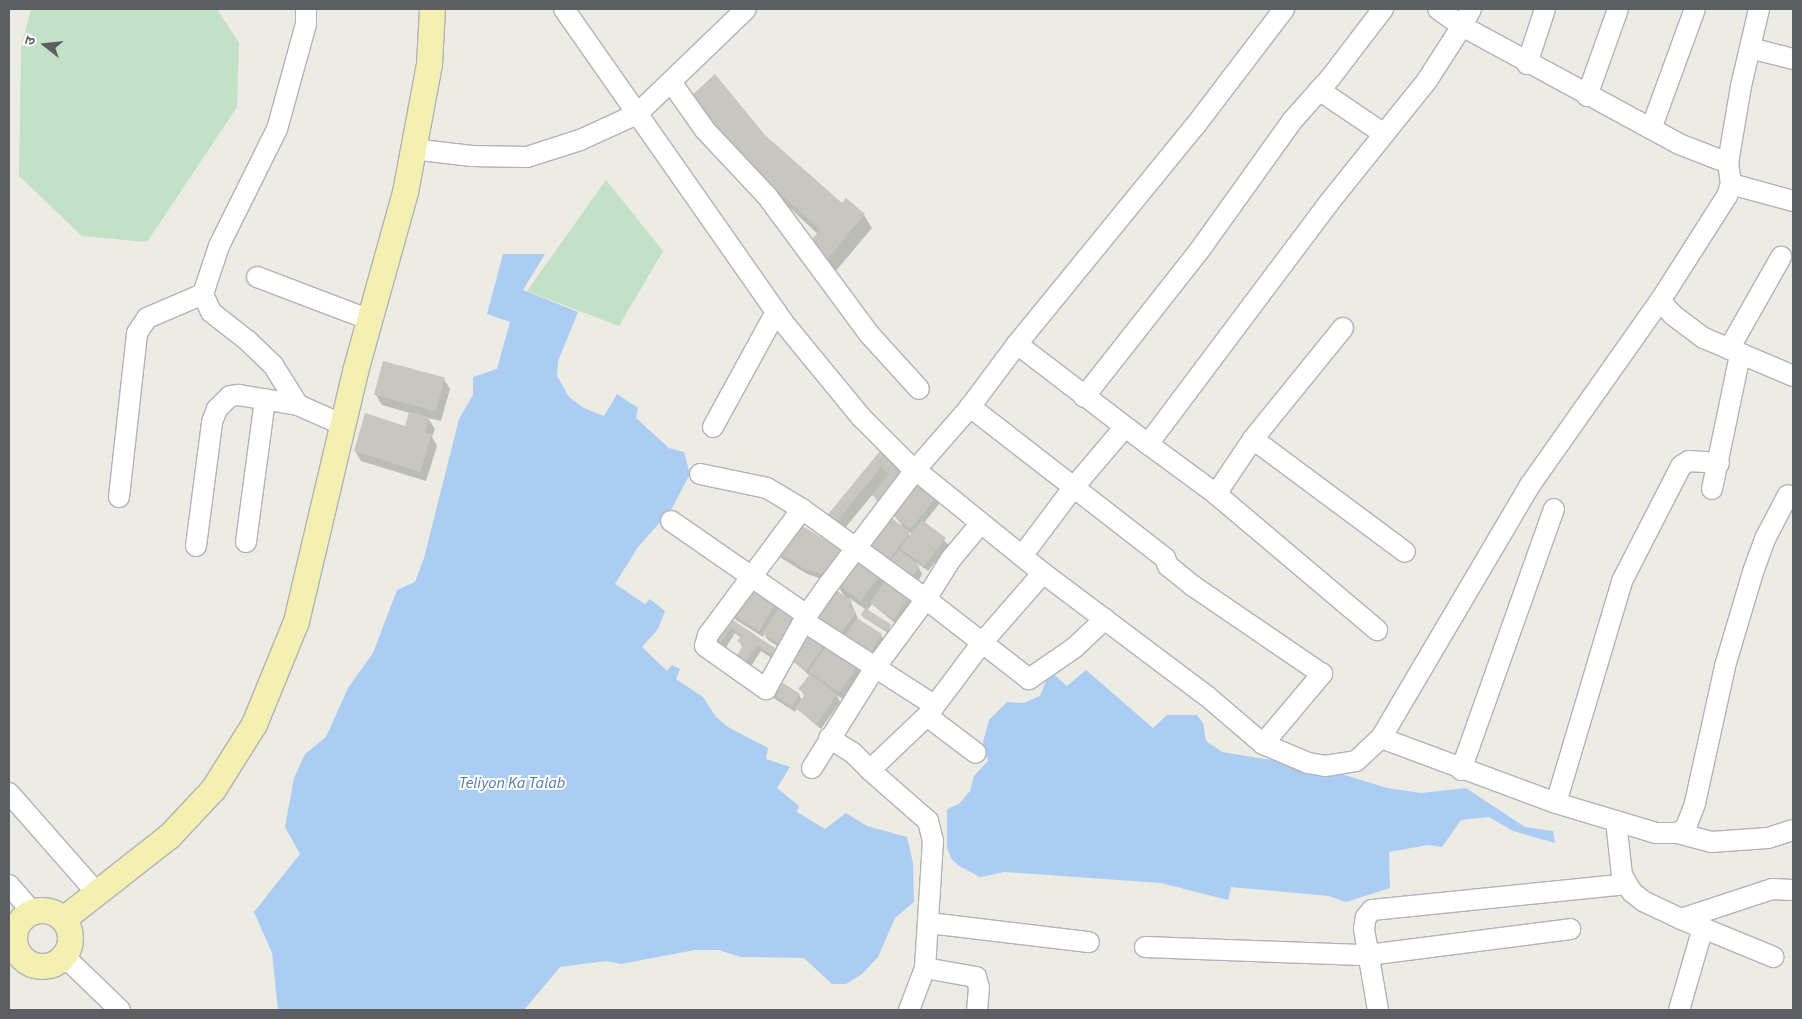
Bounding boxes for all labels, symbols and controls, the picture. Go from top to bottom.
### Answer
north arrow [20,20,70,70]
text: उ [20,34,41,48]
water label: Teliyon Ka Talab [459,773,565,793]

